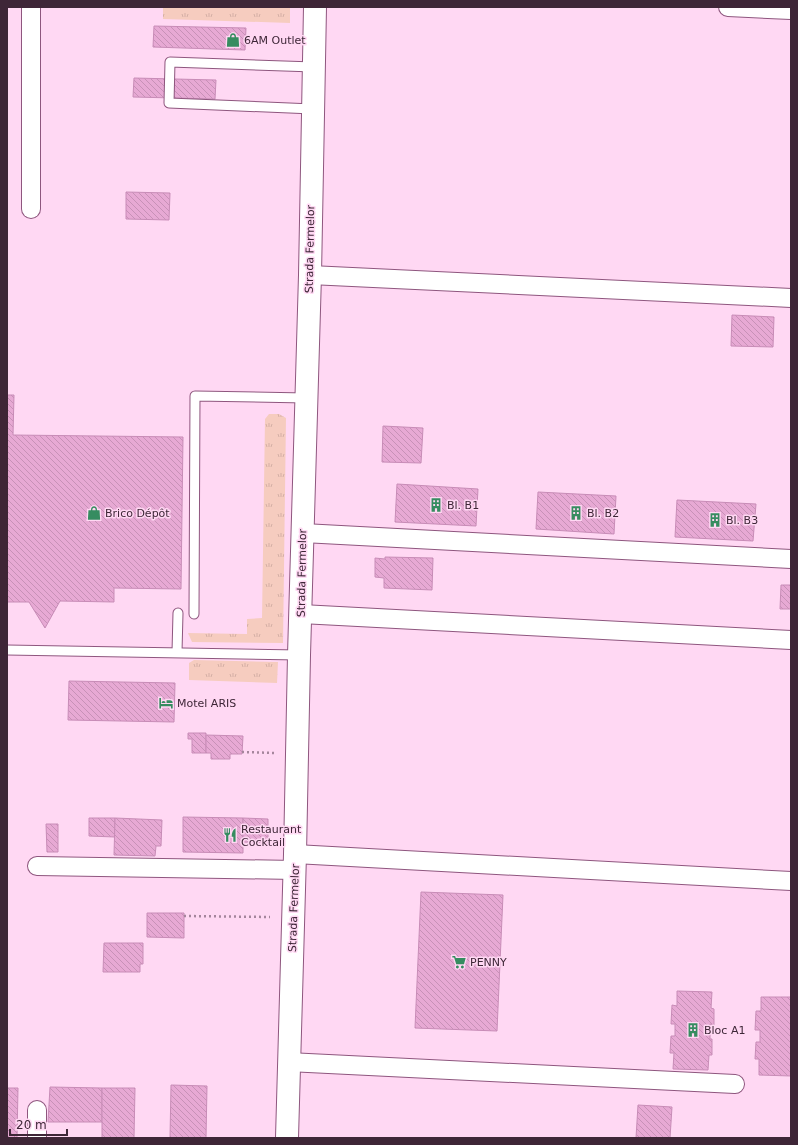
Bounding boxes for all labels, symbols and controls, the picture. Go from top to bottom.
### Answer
shop icon: 6AM Outlet [225,32,241,48]
place label: 6AM Outlet [244,34,306,47]
street label: Strada Fermelor [303,204,317,293]
building icon: Bl. B1 [428,497,444,513]
place label: Bl. B1 [447,499,479,512]
shop icon: Brico Dépôt [86,505,102,521]
building icon: Bl. B2 [568,505,584,521]
place label: Brico Dépôt [105,507,170,520]
place label: Bl. B2 [587,507,619,520]
building icon: Bl. B3 [707,512,723,528]
place label: Bl. B3 [726,514,758,527]
street label: Strada Fermelor [295,528,309,617]
hotel icon: Motel ARIS [158,695,174,711]
place label: Motel ARIS [177,697,236,710]
place label: Restaurant Cocktail [241,823,302,849]
restaurant icon: Restaurant Cocktail [222,827,238,843]
street label: Strada Fermelor [286,863,302,952]
supermarket icon: PENNY [451,954,467,970]
place label: PENNY [470,956,507,969]
building icon: Bloc A1 [685,1022,701,1038]
place label: Bloc A1 [704,1024,745,1037]
scale bar [10,1111,67,1137]
text: 20 m [16,1118,47,1132]

